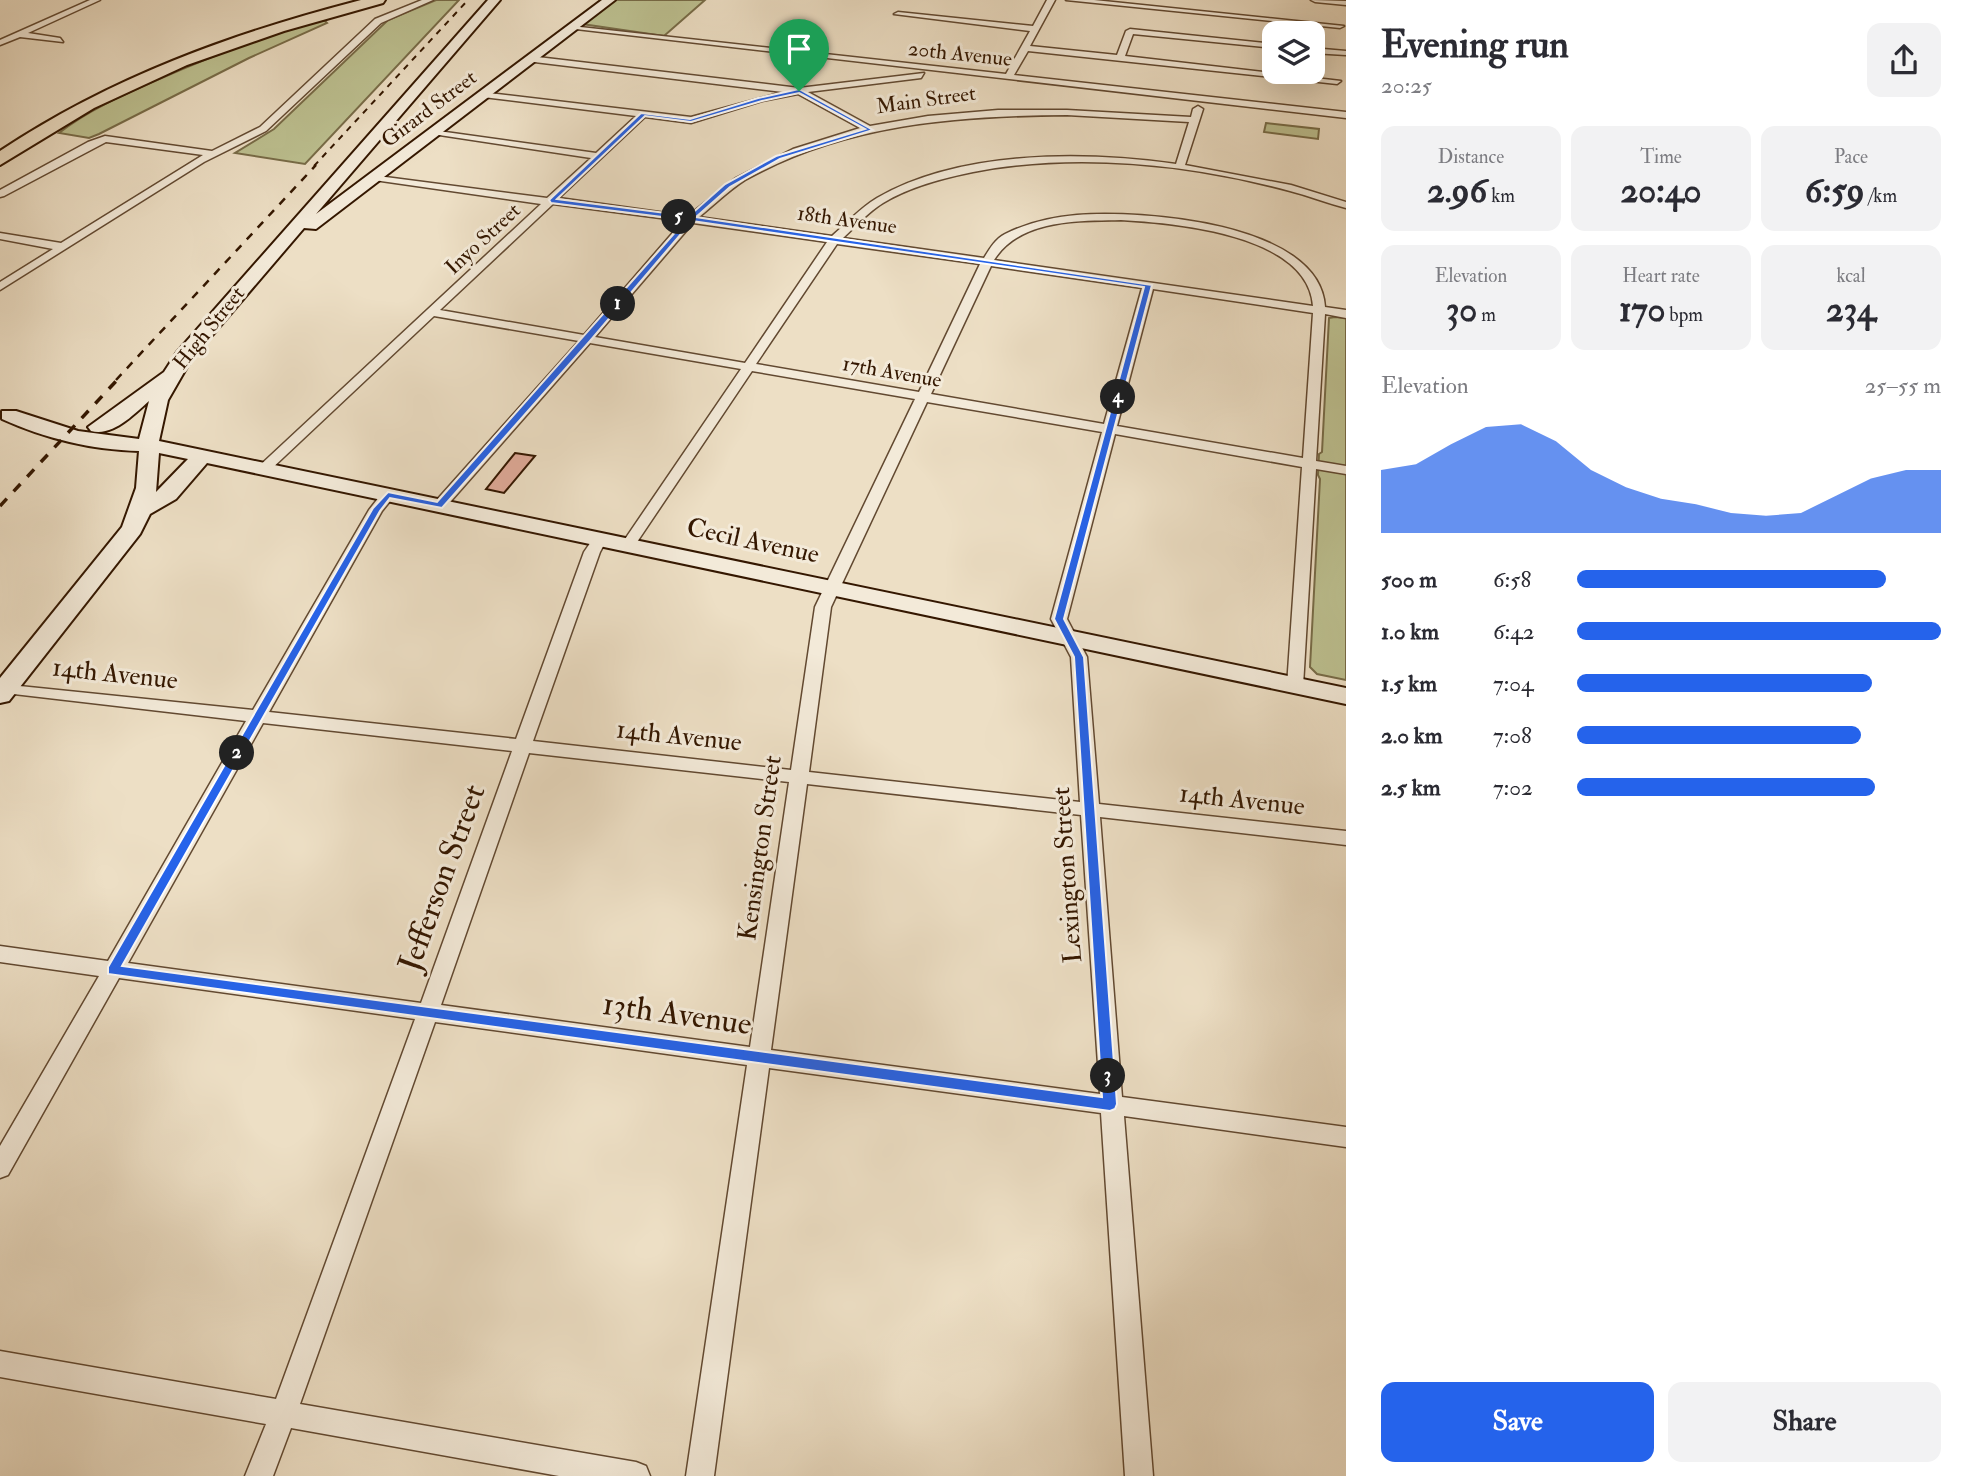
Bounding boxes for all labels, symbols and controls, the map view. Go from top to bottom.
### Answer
pin [769,19,829,91]
map controls [1262,21,1325,84]
button: layers [1262,21,1325,84]
text: Evening run [1381,21,1569,69]
button: share [1867,23,1941,97]
icon: arrive [780,30,818,68]
street label: 20th Avenue [907,35,1014,73]
street label: Girard Street [376,64,482,154]
text: 20:25 [1381,71,1432,100]
street label: Main Street [874,80,978,120]
text: Distance [1438,145,1504,169]
text: Time [1640,145,1682,169]
text: Pace [1834,145,1868,169]
text: 2.96 [1427,169,1487,213]
text: 20:40 [1620,169,1702,213]
text: 6:59 [1805,169,1864,213]
text: km [1487,184,1515,208]
text: /km [1864,184,1897,208]
street label: Inyo Street [440,197,526,281]
pin: 5 [662,200,696,234]
street label: 18th Avenue [795,200,899,240]
text: 5 [674,204,683,228]
text: Elevation [1435,264,1507,288]
text: Heart rate [1622,264,1700,288]
text: kcal [1836,264,1866,288]
street label: High Street [167,281,251,375]
pin: 1 [600,286,636,322]
text: 30 [1446,288,1477,332]
text: 170 [1619,288,1665,332]
text: 234 [1826,288,1876,332]
text: 1 [614,291,621,315]
text: m [1477,303,1496,327]
text: bpm [1665,303,1703,327]
street label: 17th Avenue [840,350,944,394]
text: Elevation [1381,371,1469,400]
text: 25–55 m [1865,371,1941,400]
pin: 4 [1100,380,1136,414]
text: 4 [1112,384,1123,408]
street label: Cecil Avenue [684,511,822,571]
text: 500 m [1381,565,1437,594]
text: 6:58 [1493,565,1531,594]
text: 1.0 km [1381,617,1439,646]
text: 6:42 [1493,617,1534,646]
street label: 14th Avenue [51,651,180,697]
text: 1.5 km [1381,669,1437,698]
text: 7:04 [1493,669,1533,698]
street label: 14th Avenue [615,713,744,759]
text: 2.0 km [1381,721,1443,750]
text: 7:08 [1493,721,1532,750]
pin: 2 [219,736,254,770]
text: 2 [232,740,241,764]
street label: Kensington Street [731,753,789,943]
text: 2.5 km [1381,773,1441,802]
text: 7:02 [1493,773,1533,802]
street label: 14th Avenue [1178,777,1307,823]
street label: Jefferson Street [389,779,494,978]
street label: Lexington Street [1045,786,1089,964]
street label: 13th Avenue [600,984,754,1044]
pin: 3 [1090,1058,1126,1094]
text: 3 [1104,1063,1111,1087]
button: Save [1381,1382,1654,1462]
button: Share [1668,1382,1941,1462]

